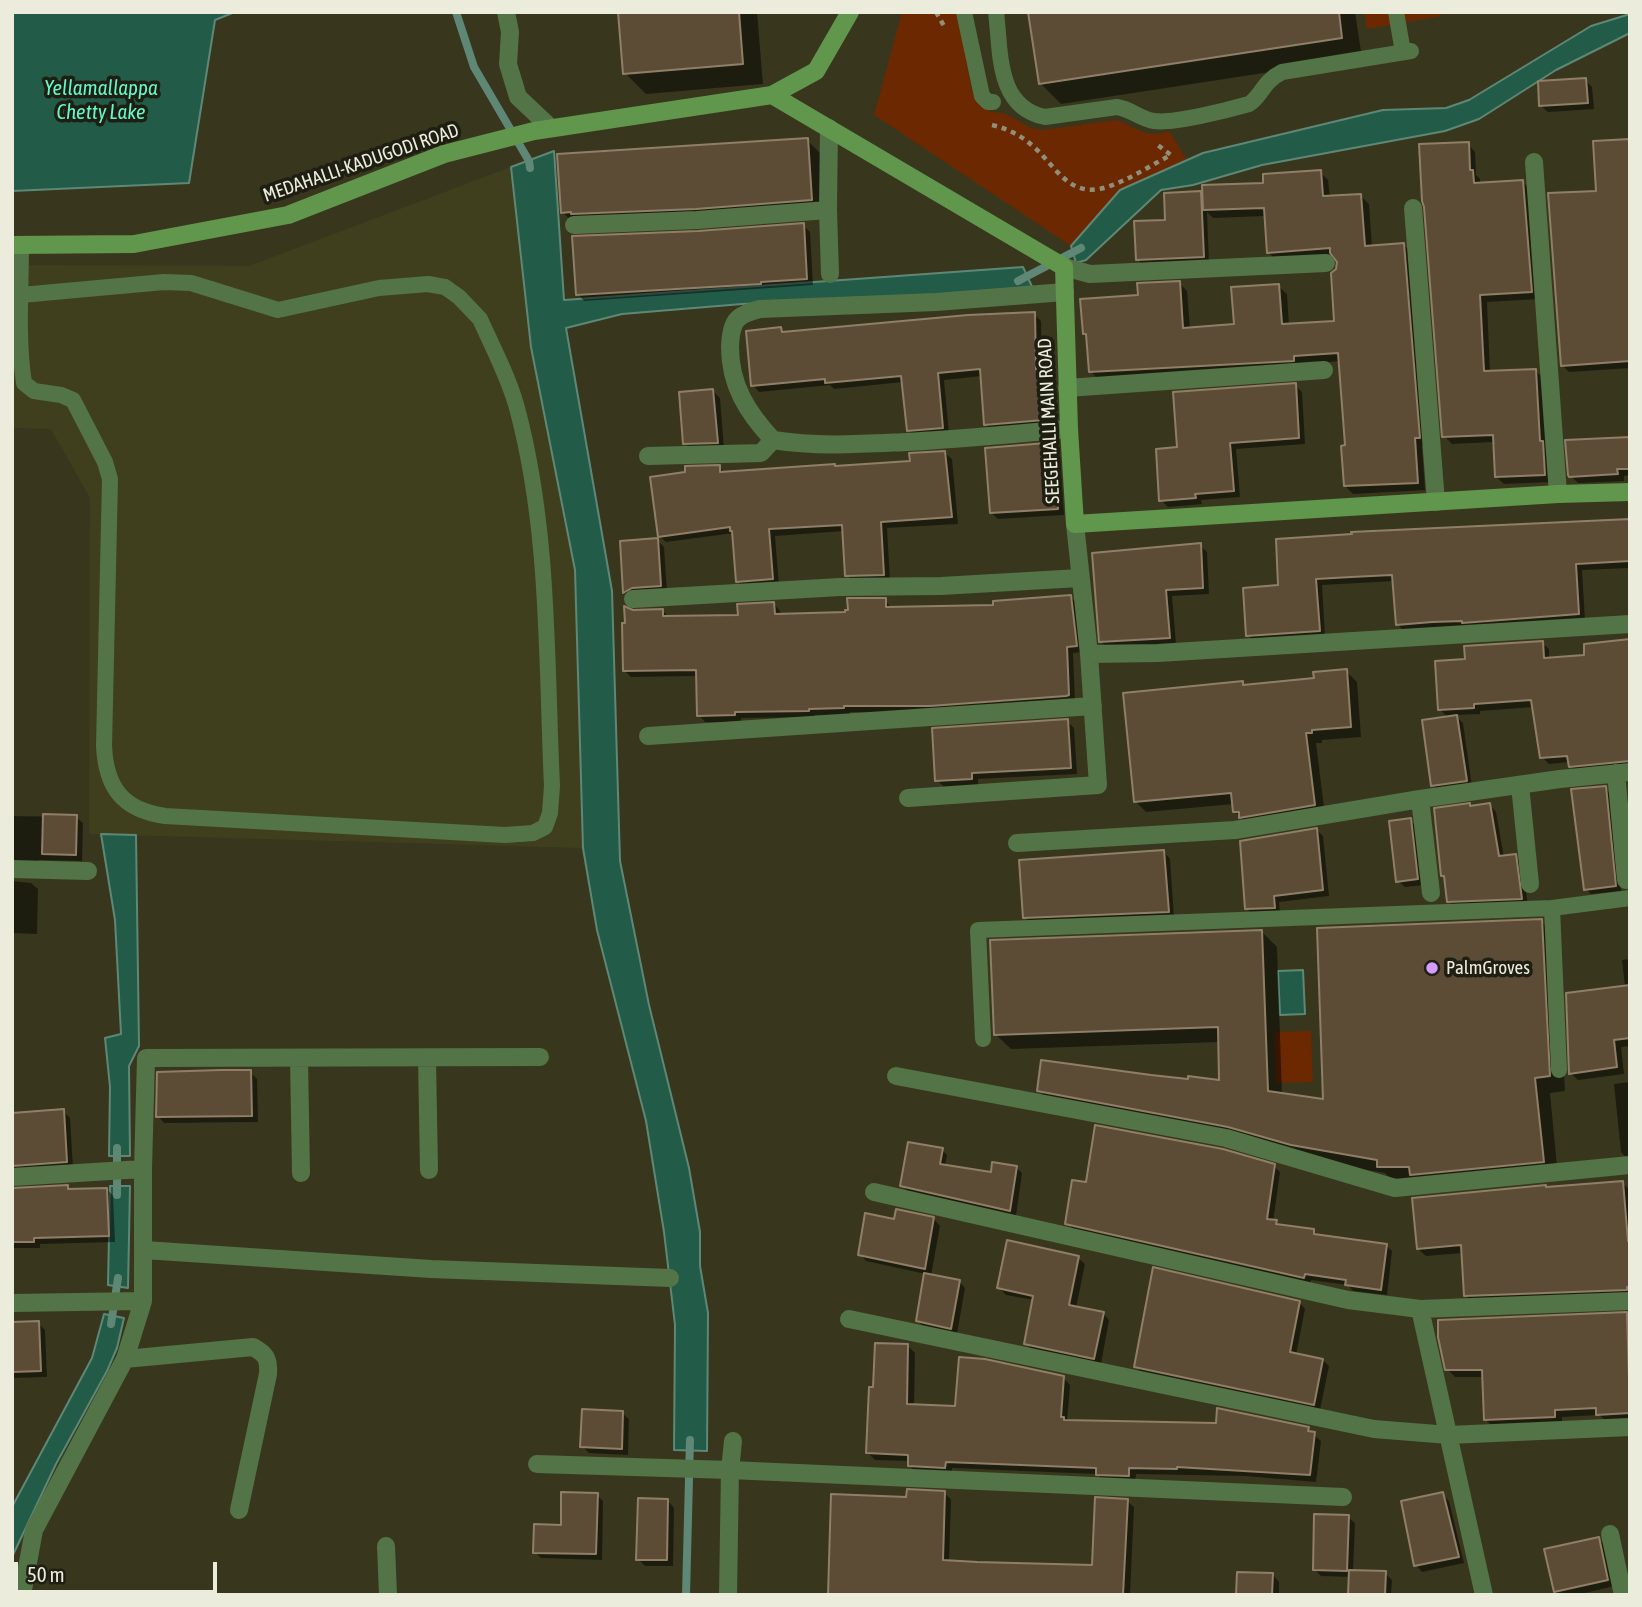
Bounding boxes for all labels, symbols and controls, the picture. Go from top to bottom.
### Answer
water label: Yellamallappa Chetty Lake [44,75,158,125]
street label: MEDAHALLI-KADUGODI ROAD [260,119,462,207]
street label: SEEGEHALLI MAIN ROAD [1033,338,1065,504]
place label: PalmGroves [1446,957,1530,979]
marker: PalmGroves [1424,960,1440,976]
scale bar [18,1548,220,1592]
text: 50 m [27,1562,65,1586]

